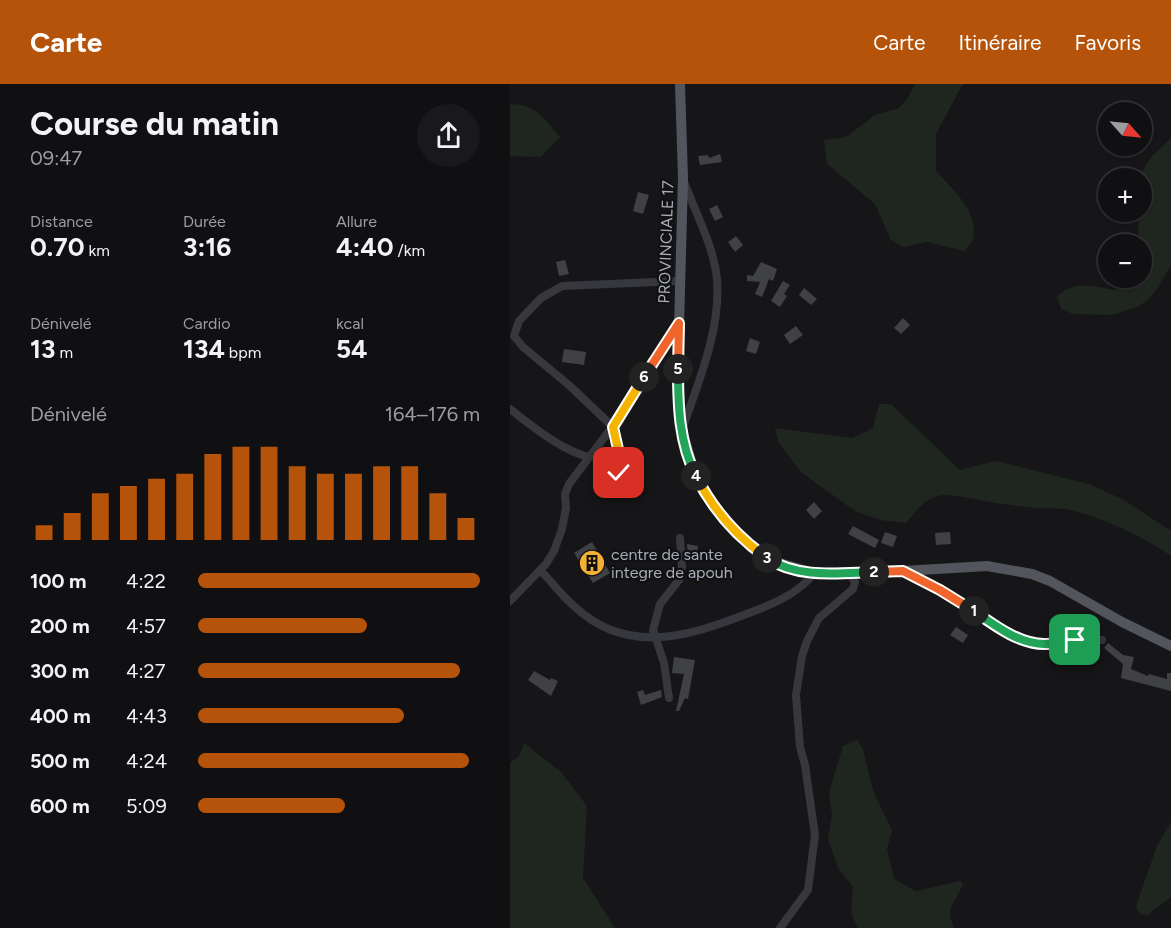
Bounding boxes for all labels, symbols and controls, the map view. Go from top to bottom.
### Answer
text: Carte [30,25,102,59]
text: Carte [873,30,926,55]
text: Itinéraire [959,30,1042,55]
text: Favoris [1075,30,1141,55]
north arrow [1098,102,1152,156]
map controls [1098,102,1152,288]
text: Course du matin [30,104,279,143]
button: share [417,104,480,167]
text: 09:47 [30,146,82,170]
button: + [1098,168,1152,222]
street label: PROVINCIALE 17 [654,180,678,304]
text: Distance [30,212,93,231]
text: Durée [183,212,226,231]
text: Allure [336,212,377,231]
text: 0.70 [30,231,85,263]
text: 3:16 [183,231,231,263]
text: 4:40 [336,231,394,263]
button: − [1098,234,1152,288]
text: km [85,241,110,260]
text: /km [394,241,425,260]
text: Dénivelé [30,314,92,333]
text: Cardio [183,314,230,333]
text: kcal [336,314,364,333]
text: 13 [30,333,55,365]
text: 134 [183,333,225,365]
text: 54 [336,333,368,365]
text: m [55,343,73,362]
text: bpm [225,343,261,362]
pin: 5 [663,354,693,384]
text: 5 [673,359,683,378]
pin: 6 [629,362,659,392]
text: 6 [639,367,649,386]
text: Dénivelé [30,402,107,426]
text: 164–176 m [385,402,480,426]
pin [593,447,644,498]
icon: check [602,456,635,489]
pin: 4 [681,461,711,491]
text: 4 [691,466,701,485]
pin: 3 [752,543,782,573]
place label: centre de sante integre de apouh [611,545,733,582]
building icon: centre de sante integre de apouh [577,548,607,578]
text: 3 [763,548,771,567]
pin: 2 [859,557,889,587]
text: 2 [869,562,879,581]
text: 100 m [30,569,87,593]
text: 4:22 [126,569,166,593]
pin: 1 [959,596,989,626]
text: 1 [971,601,977,620]
text: 200 m [30,614,90,638]
text: 4:57 [126,614,166,638]
pin [1049,614,1100,665]
icon: arrive [1058,623,1091,656]
text: 300 m [30,659,89,683]
text: 4:27 [126,659,165,683]
text: 400 m [30,704,91,728]
text: 4:43 [126,704,167,728]
text: 500 m [30,749,90,773]
text: 4:24 [126,749,167,773]
text: 600 m [30,794,90,818]
text: 5:09 [126,794,167,818]

